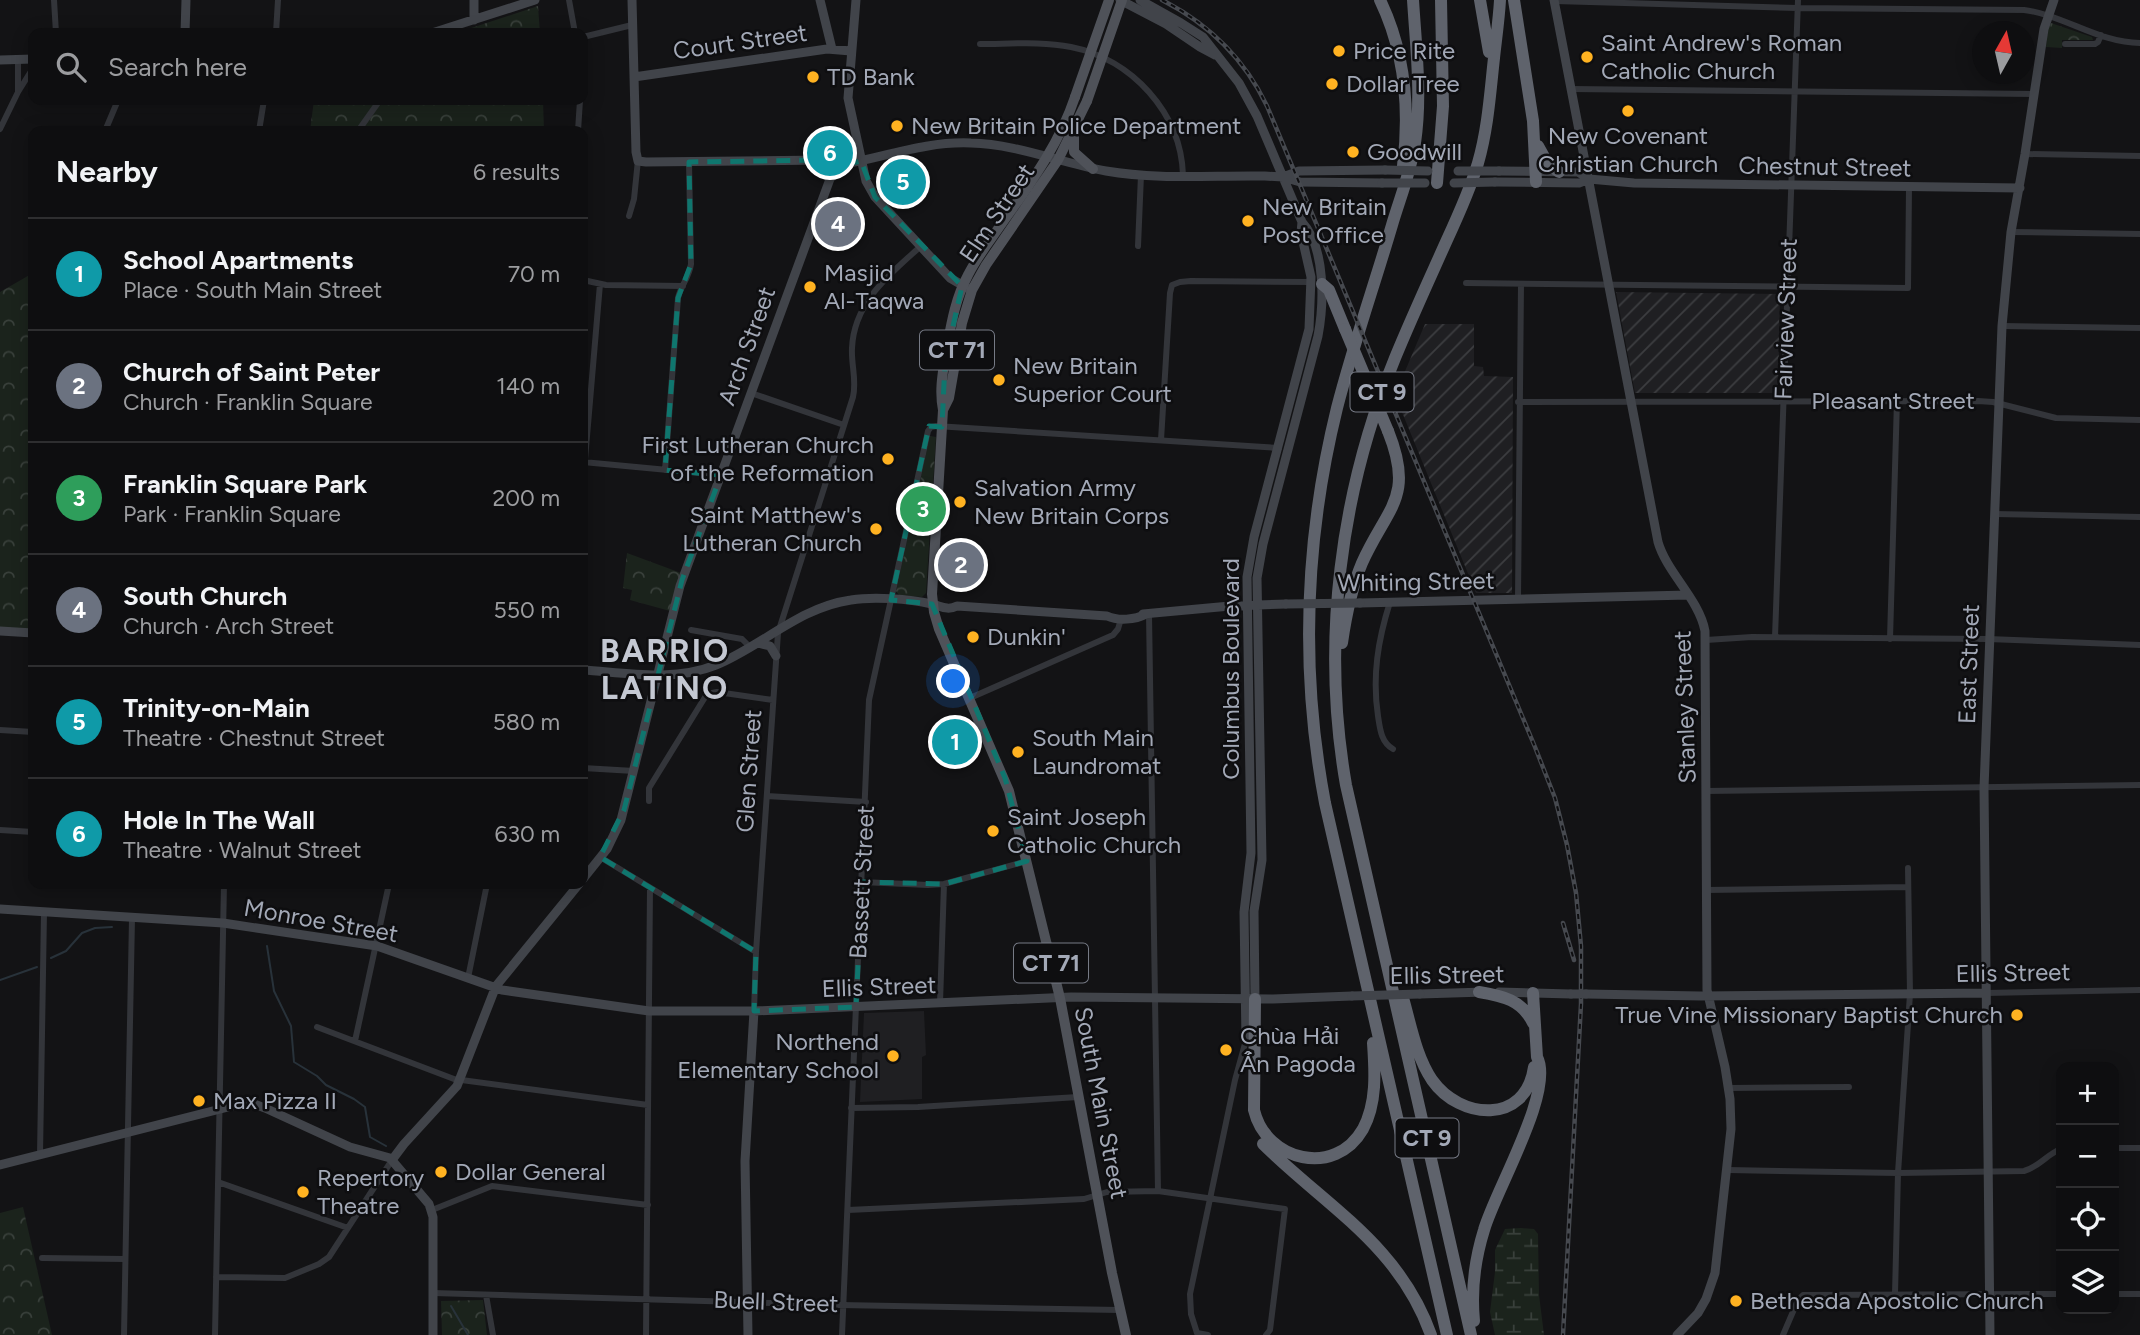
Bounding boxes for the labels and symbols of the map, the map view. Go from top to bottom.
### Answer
street label: Court Street [671,18,809,65]
north arrow [1972,21,2035,84]
place label: Saint Andrew's Roman Catholic Church [1601,28,1842,85]
place label: Price Rite [1353,36,1455,65]
marker: Price Rite [1331,43,1347,59]
marker: Saint Andrew's Roman Catholic Church [1579,49,1595,65]
place label: TD Bank [827,62,915,91]
marker: TD Bank [805,69,821,85]
place label: Dollar Tree [1346,69,1460,98]
marker: Dollar Tree [1324,76,1340,92]
marker: New Covenant Christian Church [1620,103,1636,119]
place label: New Britain Police Department [911,111,1241,140]
marker: New Britain Police Department [889,118,905,134]
place label: New Covenant Christian Church [1538,121,1718,178]
pin: 6 [807,127,853,179]
place label: Goodwill [1367,137,1462,166]
marker: Goodwill [1345,144,1361,160]
street label: Chestnut Street [1738,150,1912,183]
pin: 5 [880,156,926,208]
street label: Elm Street [953,158,1040,268]
place label: New Britain Post Office [1262,192,1387,249]
pin: 4 [815,198,861,250]
marker: New Britain Post Office [1240,213,1256,229]
street label: Fairview Street [1768,238,1803,400]
place label: Masjid Al-Taqwa [824,258,924,315]
marker: Masjid Al-Taqwa [802,279,818,295]
street label: Arch Street [712,283,781,409]
road number: CT 71 [920,330,994,370]
place label: New Britain Superior Court [1013,351,1172,408]
marker: New Britain Superior Court [991,372,1007,388]
road number: CT 9 [1350,372,1414,412]
street label: Pleasant Street [1811,386,1975,415]
place label: First Lutheran Church of the Reformation [641,430,874,487]
marker: First Lutheran Church of the Reformation [880,451,896,467]
place label: Salvation Army New Britain Corps [974,473,1169,530]
pin: 3 [900,483,946,535]
marker: Salvation Army New Britain Corps [952,494,968,510]
place label: Saint Matthew's Lutheran Church [682,500,862,557]
marker: Saint Matthew's Lutheran Church [868,521,884,537]
pin: 2 [938,539,984,591]
street label: Columbus Boulevard [1216,558,1245,780]
street label: Whiting Street [1337,566,1495,597]
street label: East Street [1952,604,1985,724]
place label: Dunkin' [987,622,1066,651]
marker: Dunkin' [965,629,981,645]
street label: Stanley Street [1667,630,1702,784]
district label: BARRIO LATINO [600,632,730,707]
your location [936,664,970,698]
street label: Glen Street [730,709,767,833]
pin: 1 [932,716,978,768]
place label: South Main Laundromat [1032,723,1161,780]
marker: South Main Laundromat [1010,744,1026,760]
place label: Saint Joseph Catholic Church [1007,802,1181,859]
street label: Bassett Street [843,804,880,959]
marker: Saint Joseph Catholic Church [985,823,1001,839]
street label: Monroe Street [242,893,400,948]
road number: CT 71 [1014,944,1088,982]
street label: Ellis Street [1955,957,2071,988]
street label: Ellis Street [1389,959,1505,990]
street label: Ellis Street [821,970,937,1003]
place label: True Vine Missionary Baptist Church [1615,1000,2003,1029]
street label: South Main Street [1069,1004,1134,1201]
marker: True Vine Missionary Baptist Church [2009,1007,2025,1023]
place label: Chùa Hải Ấn Pagoda [1240,1021,1356,1078]
place label: Northend Elementary School [677,1027,879,1084]
marker: Chùa Hải Ấn Pagoda [1218,1042,1234,1058]
marker: Northend Elementary School [885,1048,901,1064]
place label: Max Pizza II [213,1086,337,1115]
marker: Max Pizza II [191,1093,207,1109]
road number: CT 9 [1396,1119,1458,1158]
place label: Dollar General [455,1157,606,1186]
place label: Repertory Theatre [317,1163,425,1220]
marker: Dollar General [433,1164,449,1180]
marker: Repertory Theatre [295,1184,311,1200]
street label: Buell Street [713,1285,839,1318]
place label: Bethesda Apostolic Church [1750,1286,2044,1315]
marker: Bethesda Apostolic Church [1728,1293,1744,1309]

